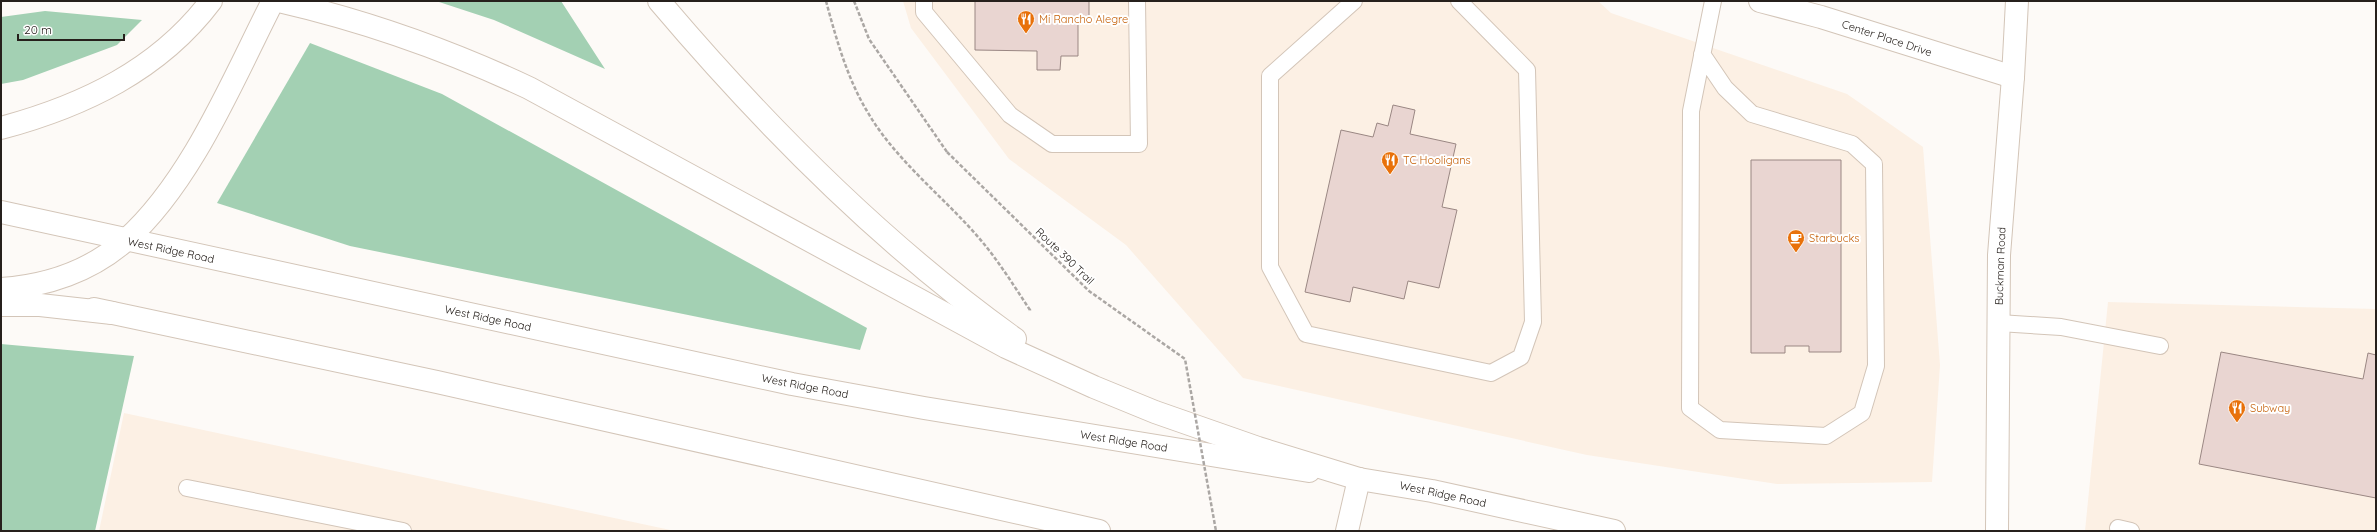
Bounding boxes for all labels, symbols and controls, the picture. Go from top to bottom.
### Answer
restaurant icon: Mi Rancho Alegre [1016,9,1036,34]
place label: Mi Rancho Alegre [1039,12,1128,26]
scale bar [18,16,124,42]
street label: Center Place Drive [1840,17,1934,59]
text: 20 m [24,22,52,37]
restaurant icon: TC Hooligans [1380,150,1400,175]
place label: TC Hooligans [1403,153,1471,167]
street label: Route 390 Trail [1033,224,1097,288]
street label: Buckman Road [1992,227,2008,305]
cafe icon: Starbucks [1786,228,1806,253]
place label: Starbucks [1809,231,1859,245]
street label: West Ridge Road [126,234,216,266]
street label: West Ridge Road [443,302,533,334]
street label: West Ridge Road [760,371,850,401]
restaurant icon: Subway [2227,398,2247,423]
place label: Subway [2250,401,2290,415]
street label: West Ridge Road [1079,427,1169,455]
street label: West Ridge Road [1398,478,1488,510]

